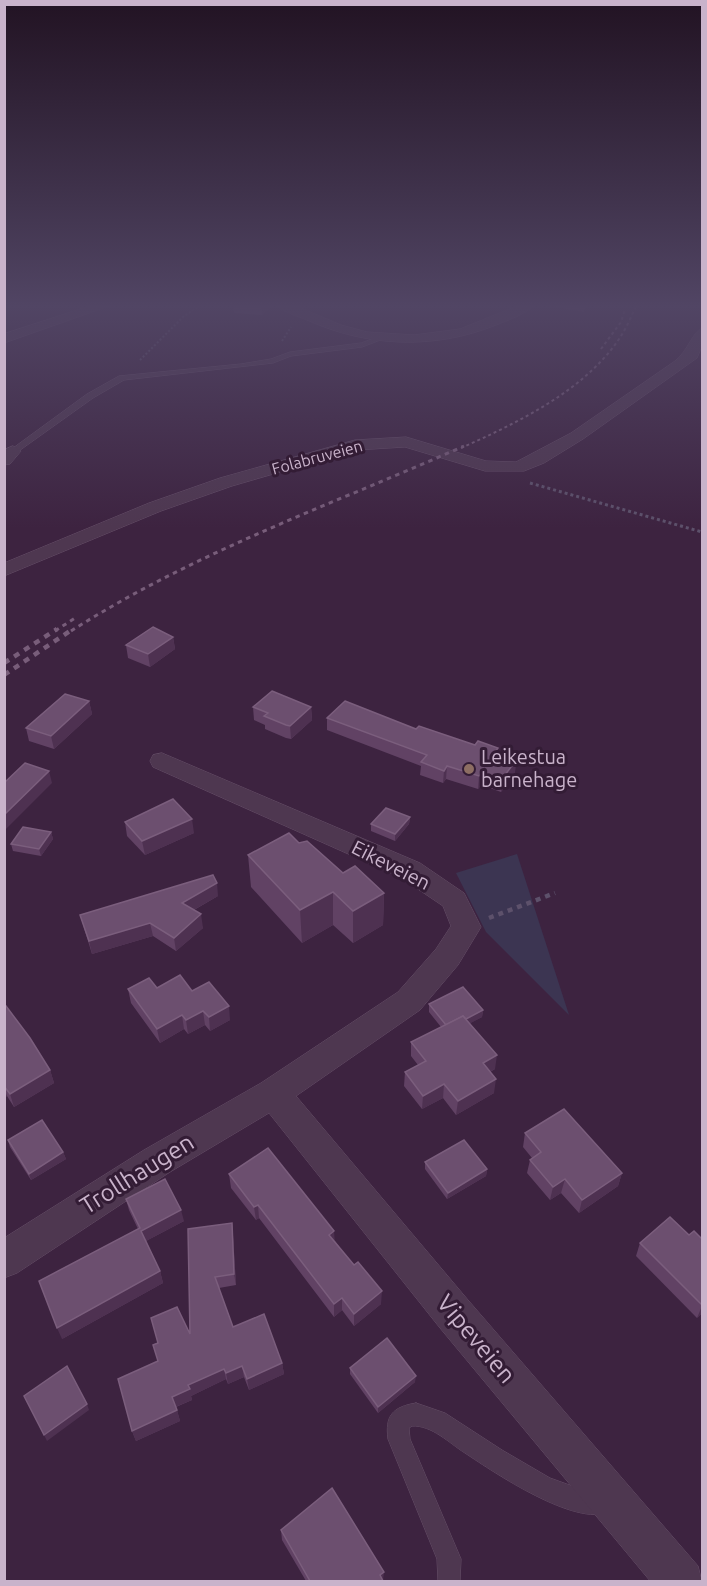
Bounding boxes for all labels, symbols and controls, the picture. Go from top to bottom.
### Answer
street label: Folabruveien [270,436,364,478]
place label: Leikestua barnehage [481,745,577,791]
marker: Leikestua barnehage [462,762,476,776]
street label: Eikeveien [348,835,434,894]
street label: Trollhaugen [75,1128,198,1219]
street label: Vipeveien [432,1289,521,1388]

